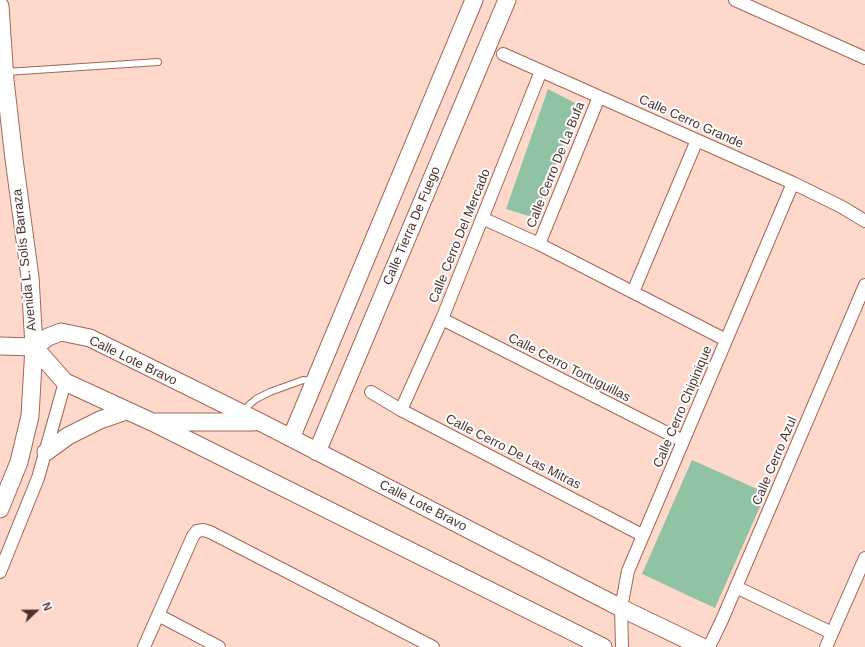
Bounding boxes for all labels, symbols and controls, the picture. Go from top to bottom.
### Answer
street label: Calle Cerro Grande [636,92,746,152]
street label: Calle Cerro De La Bufa [524,100,588,230]
street label: Calle Tierra De Fuego [380,164,444,288]
street label: Calle Cerro Del Mercado [426,167,494,305]
street label: Avenida L. Solís Barraza [10,188,40,332]
street label: Calle Cerro Tortuguillas [505,330,633,406]
street label: Calle Lote Bravo [86,333,180,389]
street label: Calle Cerro Chipinique [650,344,716,470]
street label: Calle Cerro De Las Mitras [443,411,583,493]
street label: Calle Cerro Azul [749,414,801,508]
street label: Calle Lote Bravo [377,477,469,535]
north arrow [16,591,56,631]
text: N [40,601,54,612]

